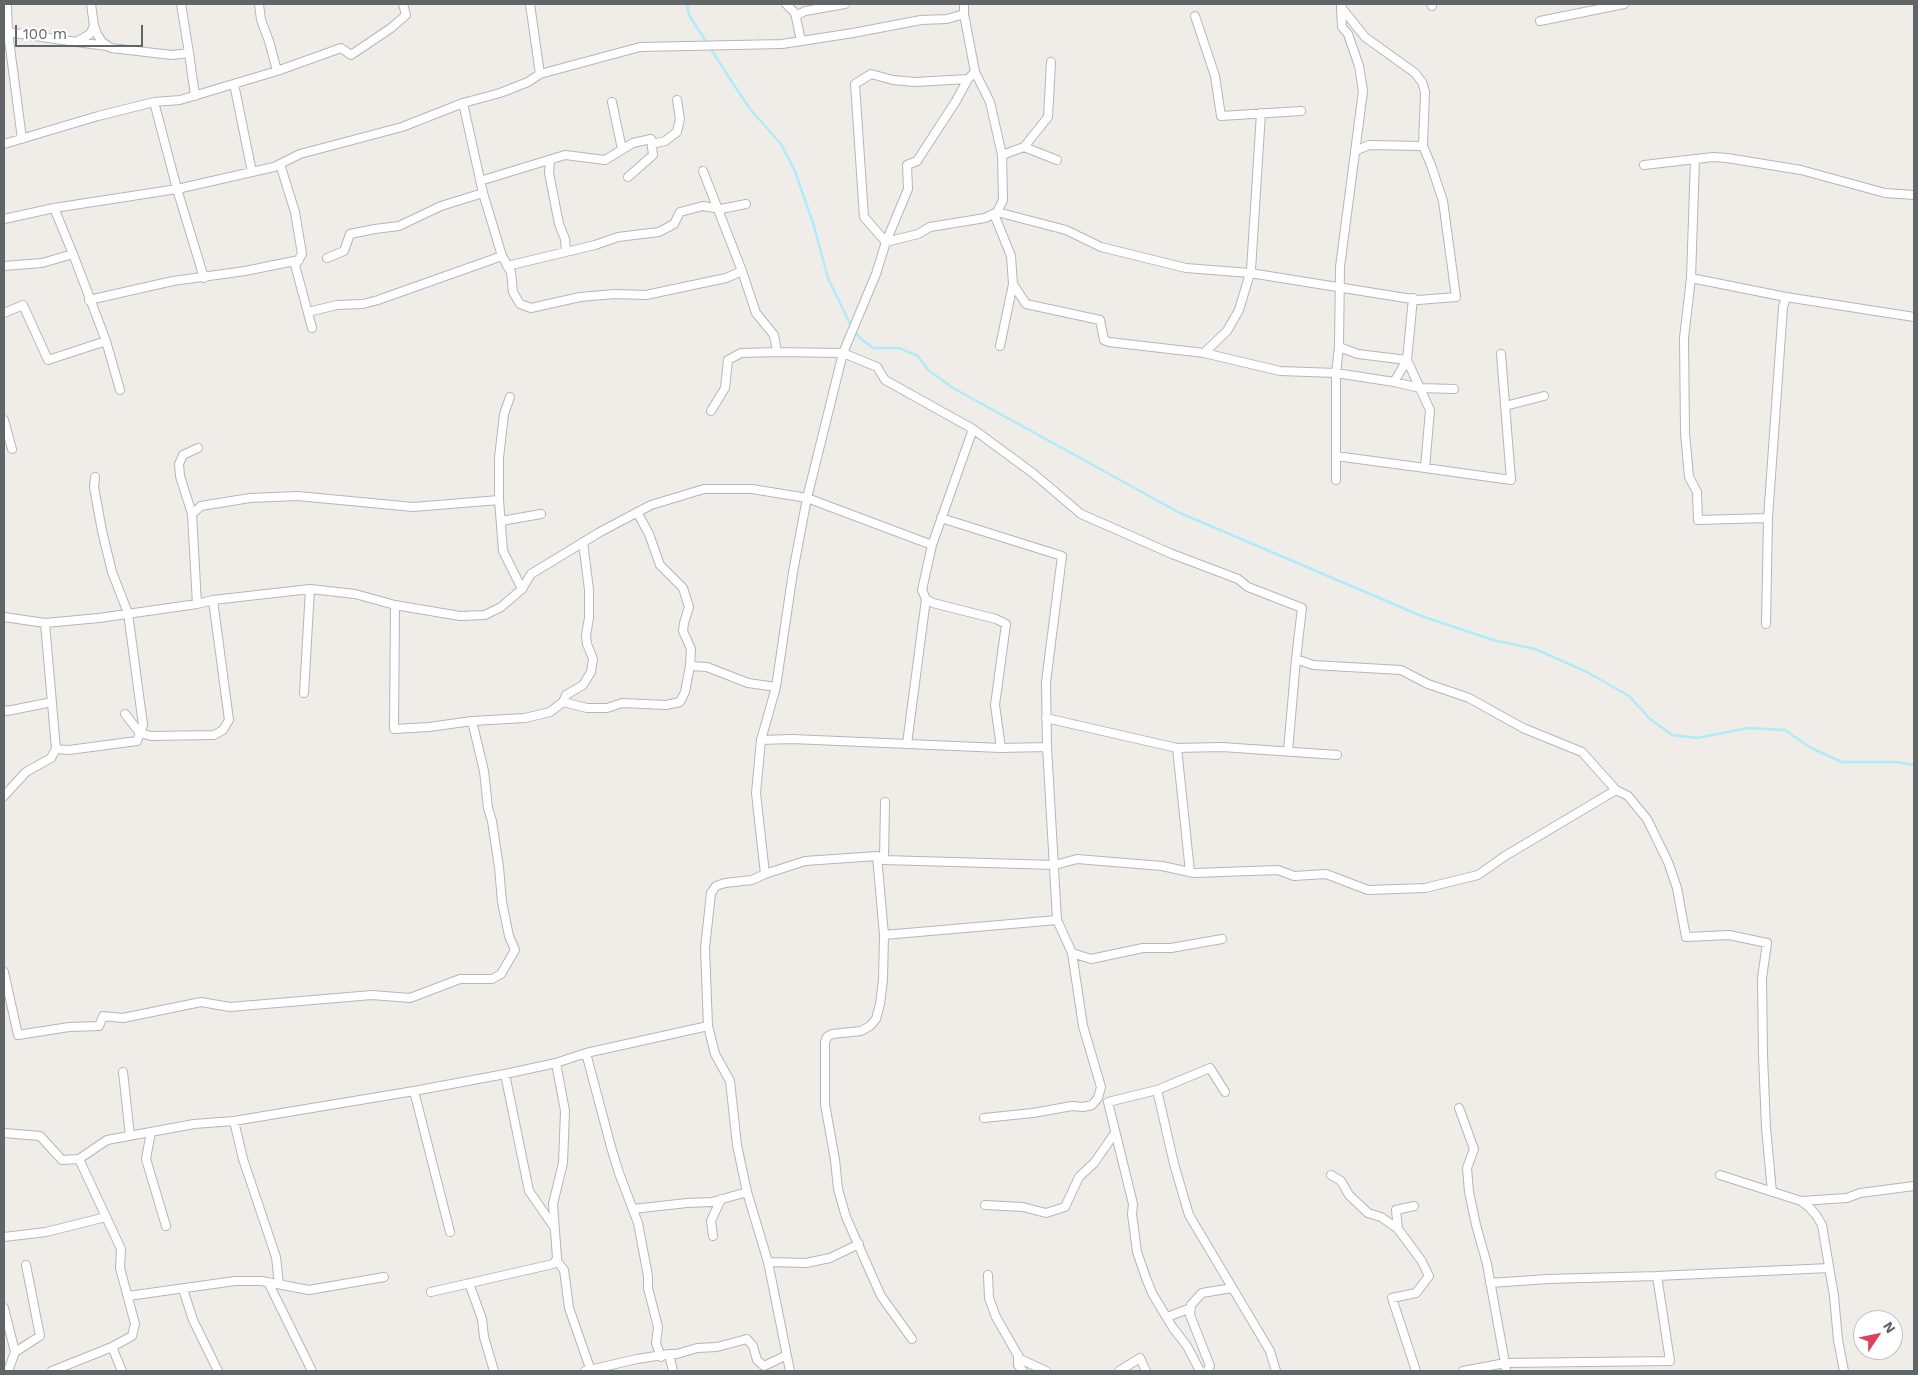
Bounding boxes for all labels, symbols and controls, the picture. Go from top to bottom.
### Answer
scale bar [18,15,145,47]
text: 100 m [23,25,67,43]
north arrow [1853,1310,1903,1360]
text: N [1880,1318,1899,1336]

